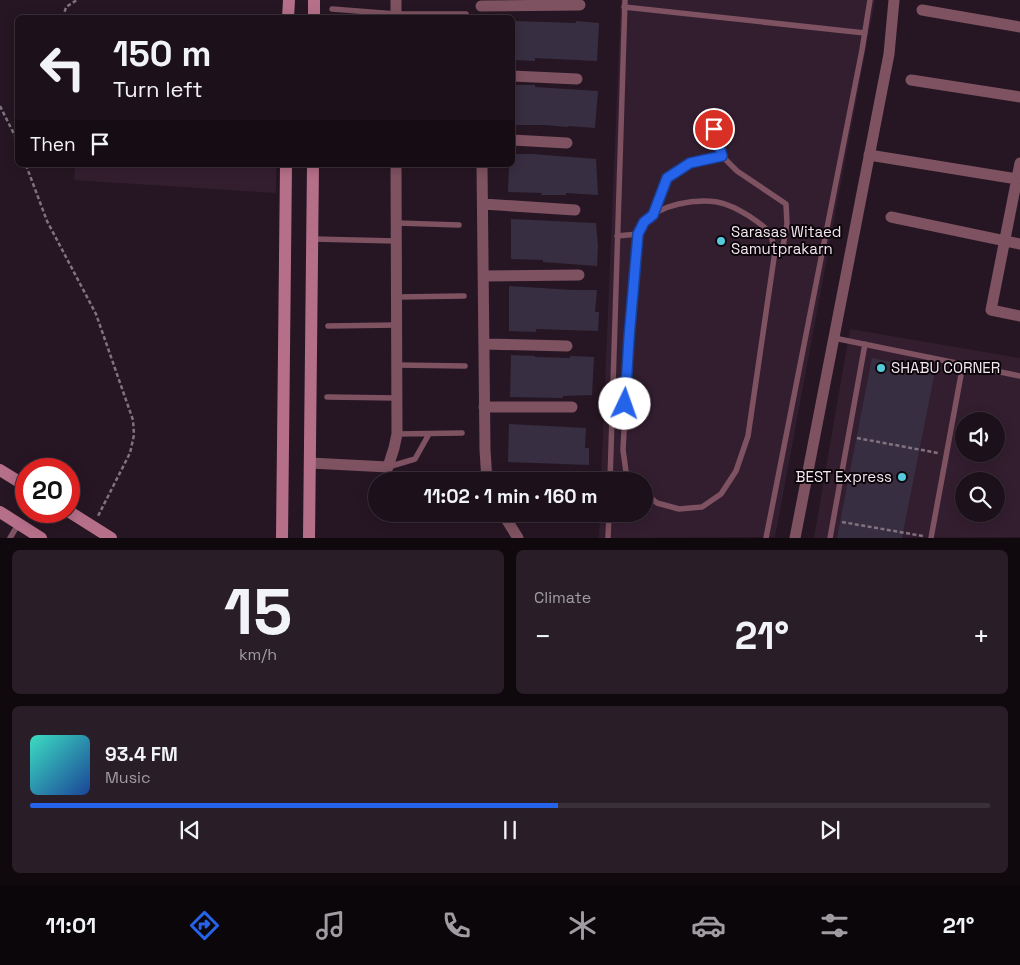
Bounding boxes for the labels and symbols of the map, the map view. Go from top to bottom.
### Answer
pin [693,108,735,150]
place label: Sarasas Witaed Samutprakarn [731,222,841,258]
marker: Sarasas Witaed Samutprakarn [715,235,727,247]
place label: SHABU CORNER [891,358,1000,377]
marker: SHABU CORNER [875,362,887,374]
position arrow [598,377,650,429]
speed limit sign: 20 [15,458,80,523]
place label: BEST Express [796,467,892,486]
marker: BEST Express [896,471,908,483]

